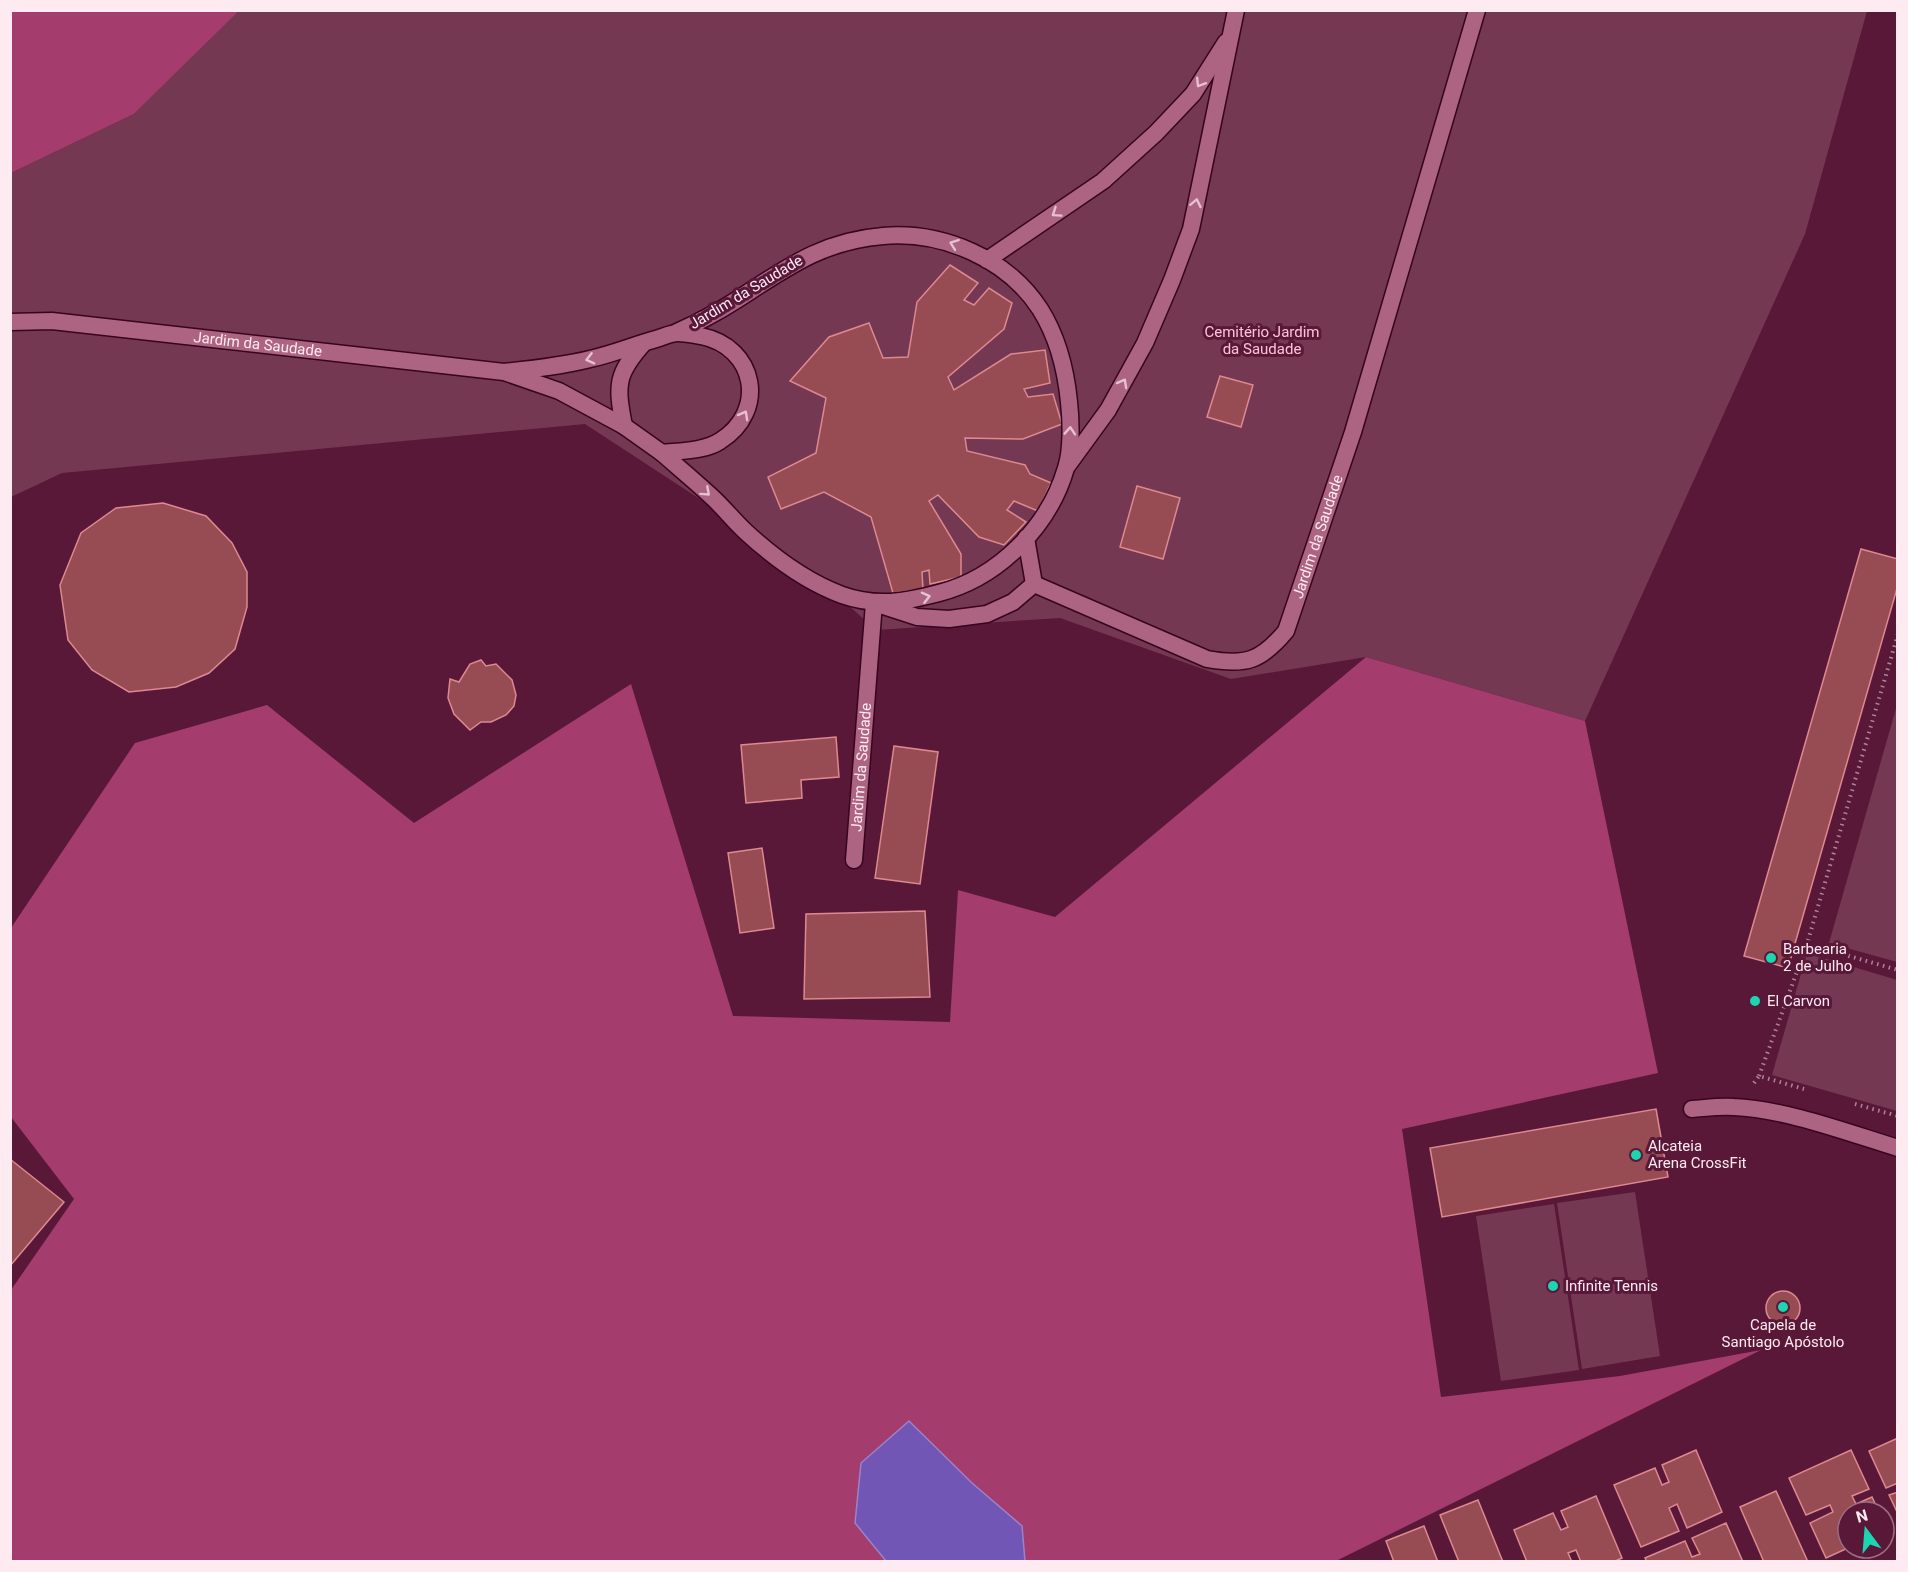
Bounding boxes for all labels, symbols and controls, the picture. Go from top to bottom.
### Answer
one-way arrow [1195,77,1207,87]
one-way arrow [1189,199,1202,209]
one-way arrow [1052,206,1063,217]
one-way arrow [949,239,959,252]
street label: Jardim da Saudade [686,251,806,333]
park label: Cemitério Jardim da Saudade [1204,323,1320,358]
street label: Jardim da Saudade [192,328,323,360]
one-way arrow [585,351,595,364]
one-way arrow [1116,379,1127,389]
one-way arrow [737,411,748,422]
one-way arrow [1063,426,1076,435]
street label: Jardim da Saudade [1289,473,1347,601]
one-way arrow [699,485,710,496]
one-way arrow [921,591,931,604]
street label: Jardim da Saudade [847,702,875,832]
place label: Barbearia 2 de Julho [1783,940,1852,975]
marker: Barbearia 2 de Julho [1764,951,1778,965]
place label: El Carvon [1767,992,1830,1010]
marker: El Carvon [1748,994,1762,1008]
place label: Alcateia Arena CrossFit [1648,1137,1747,1172]
marker: Alcateia Arena CrossFit [1629,1148,1643,1162]
place label: Infinite Tennis [1565,1277,1658,1295]
marker: Infinite Tennis [1546,1279,1560,1293]
marker: Capela de Santiago Apóstolo [1776,1300,1790,1314]
place label: Capela de Santiago Apóstolo [1722,1316,1844,1351]
north arrow [1836,1500,1896,1560]
text: N [1854,1505,1870,1527]

